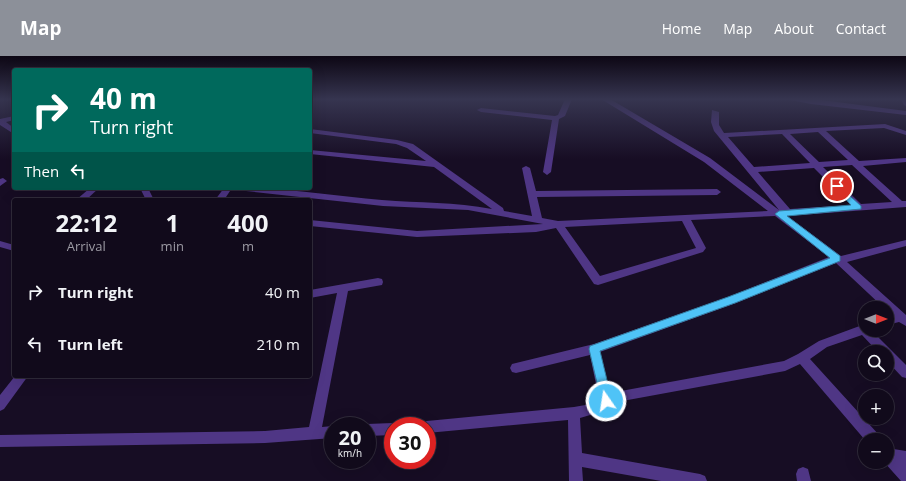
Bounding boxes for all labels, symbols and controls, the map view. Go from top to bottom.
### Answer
text: Map [20,15,61,41]
text: Home [662,19,701,38]
text: Map [723,19,752,38]
text: About [774,19,814,38]
text: Contact [836,19,886,38]
text: 40 m [90,79,157,117]
icon: right [24,84,76,136]
text: Turn right [90,115,173,139]
icon: left [67,160,89,182]
text: Then [24,161,59,181]
pin [820,169,854,203]
icon: arrive [826,175,848,197]
text: 22:12 [55,206,117,239]
text: 1 [165,206,179,239]
text: 400 [227,206,269,239]
text: Arrival [67,237,106,255]
text: min [161,237,184,255]
text: m [242,237,254,255]
icon: right [24,281,46,303]
text: Turn right [58,282,133,302]
text: 40 m [265,282,300,302]
north arrow [858,301,894,337]
map controls [858,301,894,469]
icon: left [24,333,46,355]
text: Turn left [58,334,123,354]
text: 210 m [256,334,300,354]
button: search [858,345,894,381]
position arrow [585,380,627,422]
button: + [858,389,894,425]
speed limit sign: 30 [384,417,436,469]
text: 20 [339,424,361,451]
button: − [858,433,894,469]
text: km/h [338,446,362,460]

